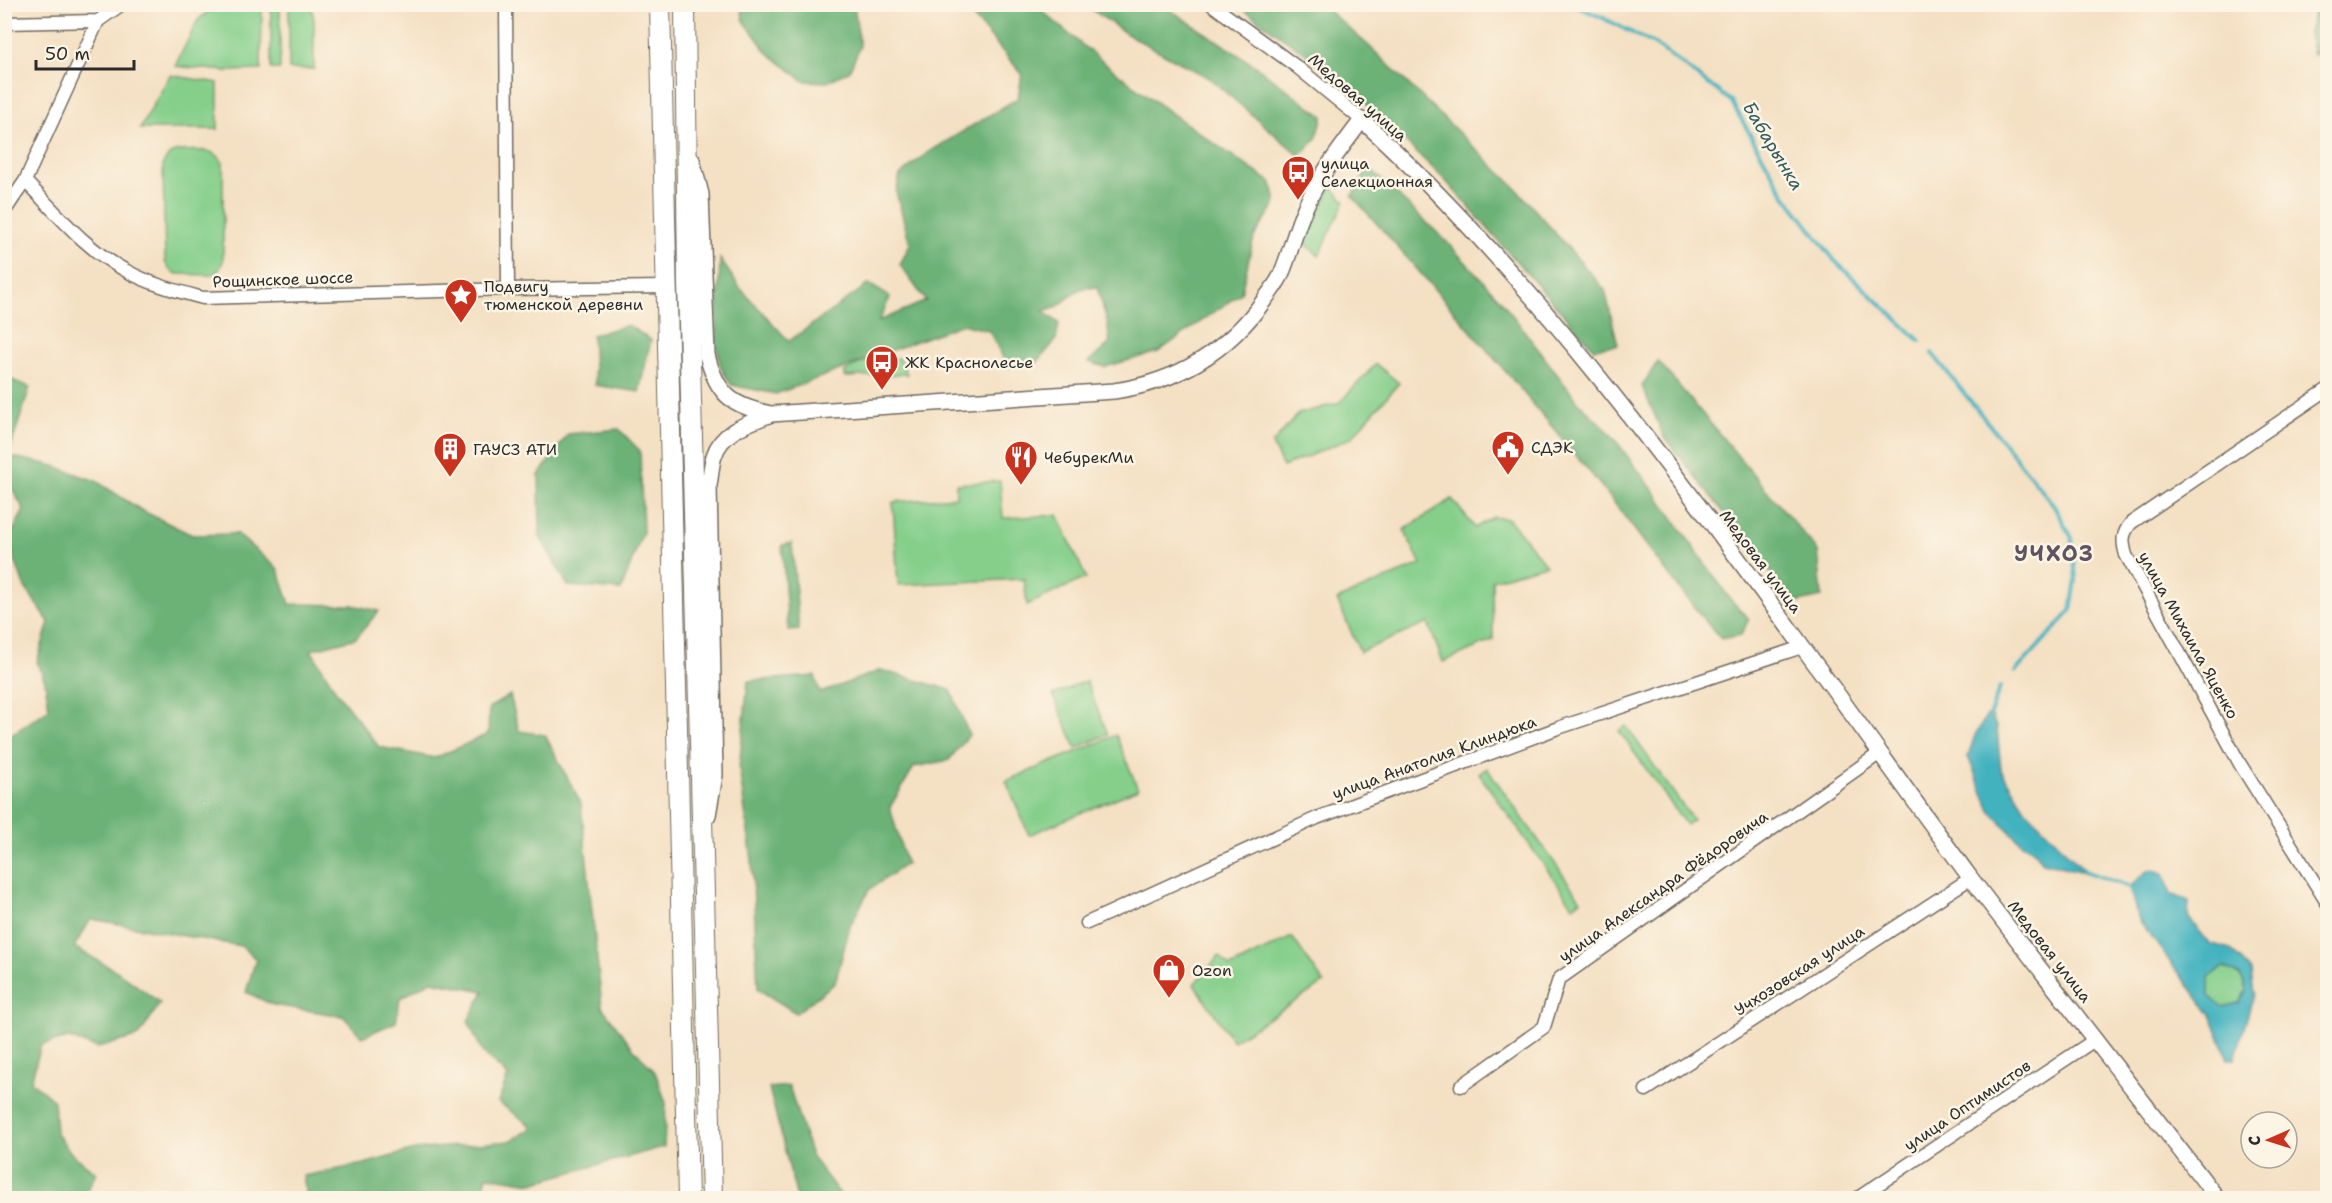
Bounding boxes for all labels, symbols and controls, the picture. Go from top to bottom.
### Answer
scale bar [36,33,134,71]
text: 50 m [45,42,90,66]
street label: Медовая улица [1304,49,1412,146]
water label: Бабарынка [1737,97,1809,195]
place label: улица Селекционная [1321,153,1433,192]
bus stop icon: улица Селекционная [1280,154,1316,201]
street label: Рощинское шоссе [212,267,354,292]
place label: Подвигу тюменской деревни [484,276,643,315]
place icon: Подвигу тюменской деревни [443,277,479,324]
bus stop icon: ЖК Краснолесье [864,344,900,391]
place label: ЖК Краснолесье [905,352,1033,373]
public building icon: СДЭК [1490,429,1526,476]
building icon: ГАУСЗ АТИ [432,431,468,478]
place label: СДЭК [1531,437,1574,458]
place label: ГАУСЗ АТИ [473,439,557,460]
restaurant icon: ЧебурекМи [1003,439,1039,486]
place label: ЧебурекМи [1044,447,1134,468]
street label: Медовая улица [1715,505,1806,617]
district label: УЧХОЗ [2014,539,2094,568]
street label: улица Михаила Яценко [2134,548,2243,723]
street label: улица Анатолия Клиндюка [1329,711,1539,804]
street label: улица Александра Фёдоровича [1555,806,1772,967]
street label: Медовая улица [2003,896,2096,1007]
street label: Учхозовская улица [1730,920,1868,1020]
shop icon: Ozon [1151,952,1187,999]
place label: Ozon [1192,960,1232,981]
street label: улица Оптимистов [1900,1055,2035,1156]
north arrow [2239,1110,2299,1170]
text: С [2244,1135,2265,1146]

